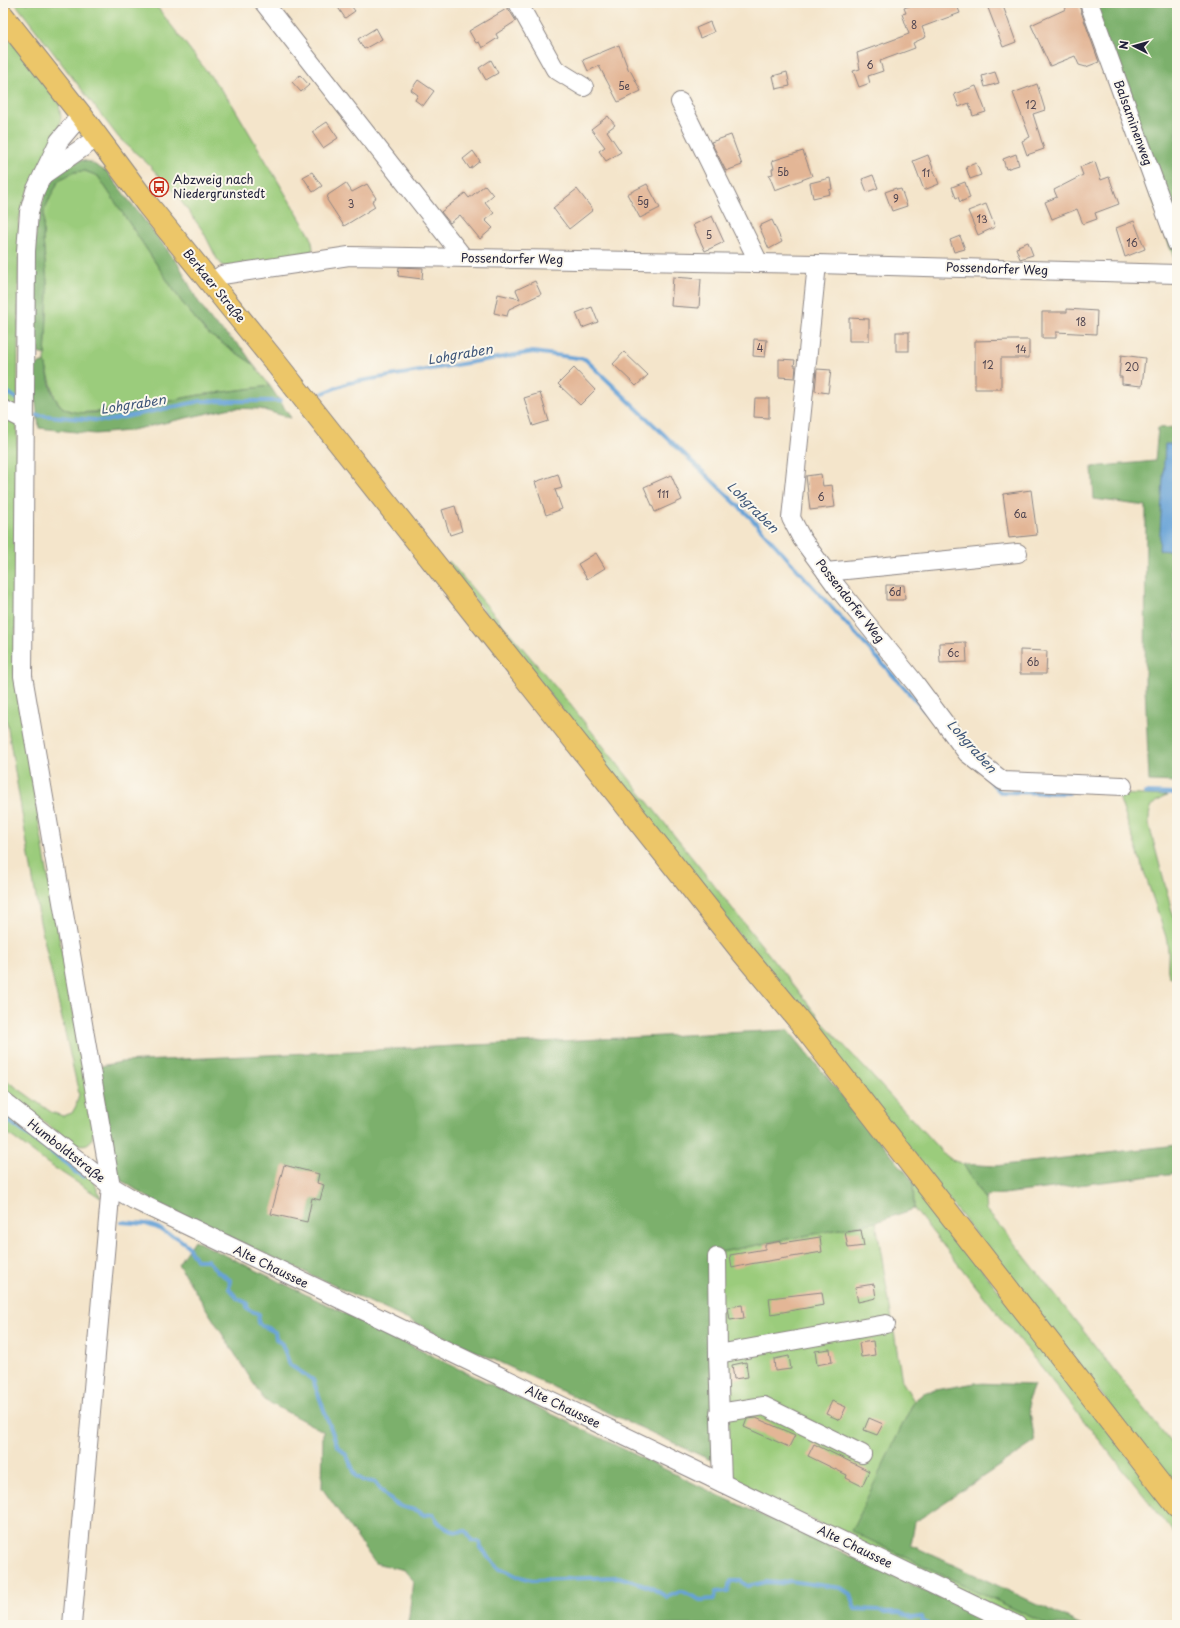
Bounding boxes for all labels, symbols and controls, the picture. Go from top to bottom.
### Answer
house number: 8 [911,17,917,32]
north arrow [1114,26,1154,66]
text: N [1115,39,1132,50]
house number: 6 [866,57,874,72]
street label: Balsaminenweg [1110,77,1158,168]
house number: 5e [618,78,630,93]
house number: 12 [1025,97,1037,112]
house number: 5b [777,164,789,179]
house number: 11 [922,165,930,180]
place label: Abzweig nach Niedergrunstedt [173,170,265,202]
bus stop icon: Abzweig nach Niedergrunstedt [148,176,170,198]
house number: 9 [893,191,899,206]
house number: 5g [637,193,649,208]
house number: 3 [348,196,354,211]
house number: 13 [976,211,988,226]
house number: 5 [706,227,712,242]
house number: 16 [1126,235,1138,250]
street label: Berkaer Straße [179,245,250,326]
street label: Possendorfer Weg [461,248,563,268]
street label: Possendorfer Weg [946,257,1049,279]
house number: 18 [1076,314,1086,329]
water label: Lohgraben [426,338,495,369]
house number: 4 [757,340,764,355]
house number: 14 [1015,341,1027,356]
house number: 12 [982,357,994,372]
house number: 20 [1125,359,1139,374]
water label: Lohgraben [99,389,168,418]
water label: Lohgraben [723,477,784,537]
house number: 111 [657,486,669,501]
house number: 6 [817,489,825,504]
house number: 6a [1013,506,1027,521]
street label: Possendorfer Weg [812,555,889,646]
house number: 6d [889,584,902,599]
house number: 6c [947,645,959,660]
house number: 6b [1027,654,1040,669]
water label: Lohgraben [943,715,1002,777]
street label: Humboldtstraße [24,1114,109,1186]
street label: Alte Chaussee [231,1240,312,1292]
street label: Alte Chaussee [523,1380,604,1432]
street label: Alte Chaussee [815,1520,896,1572]

